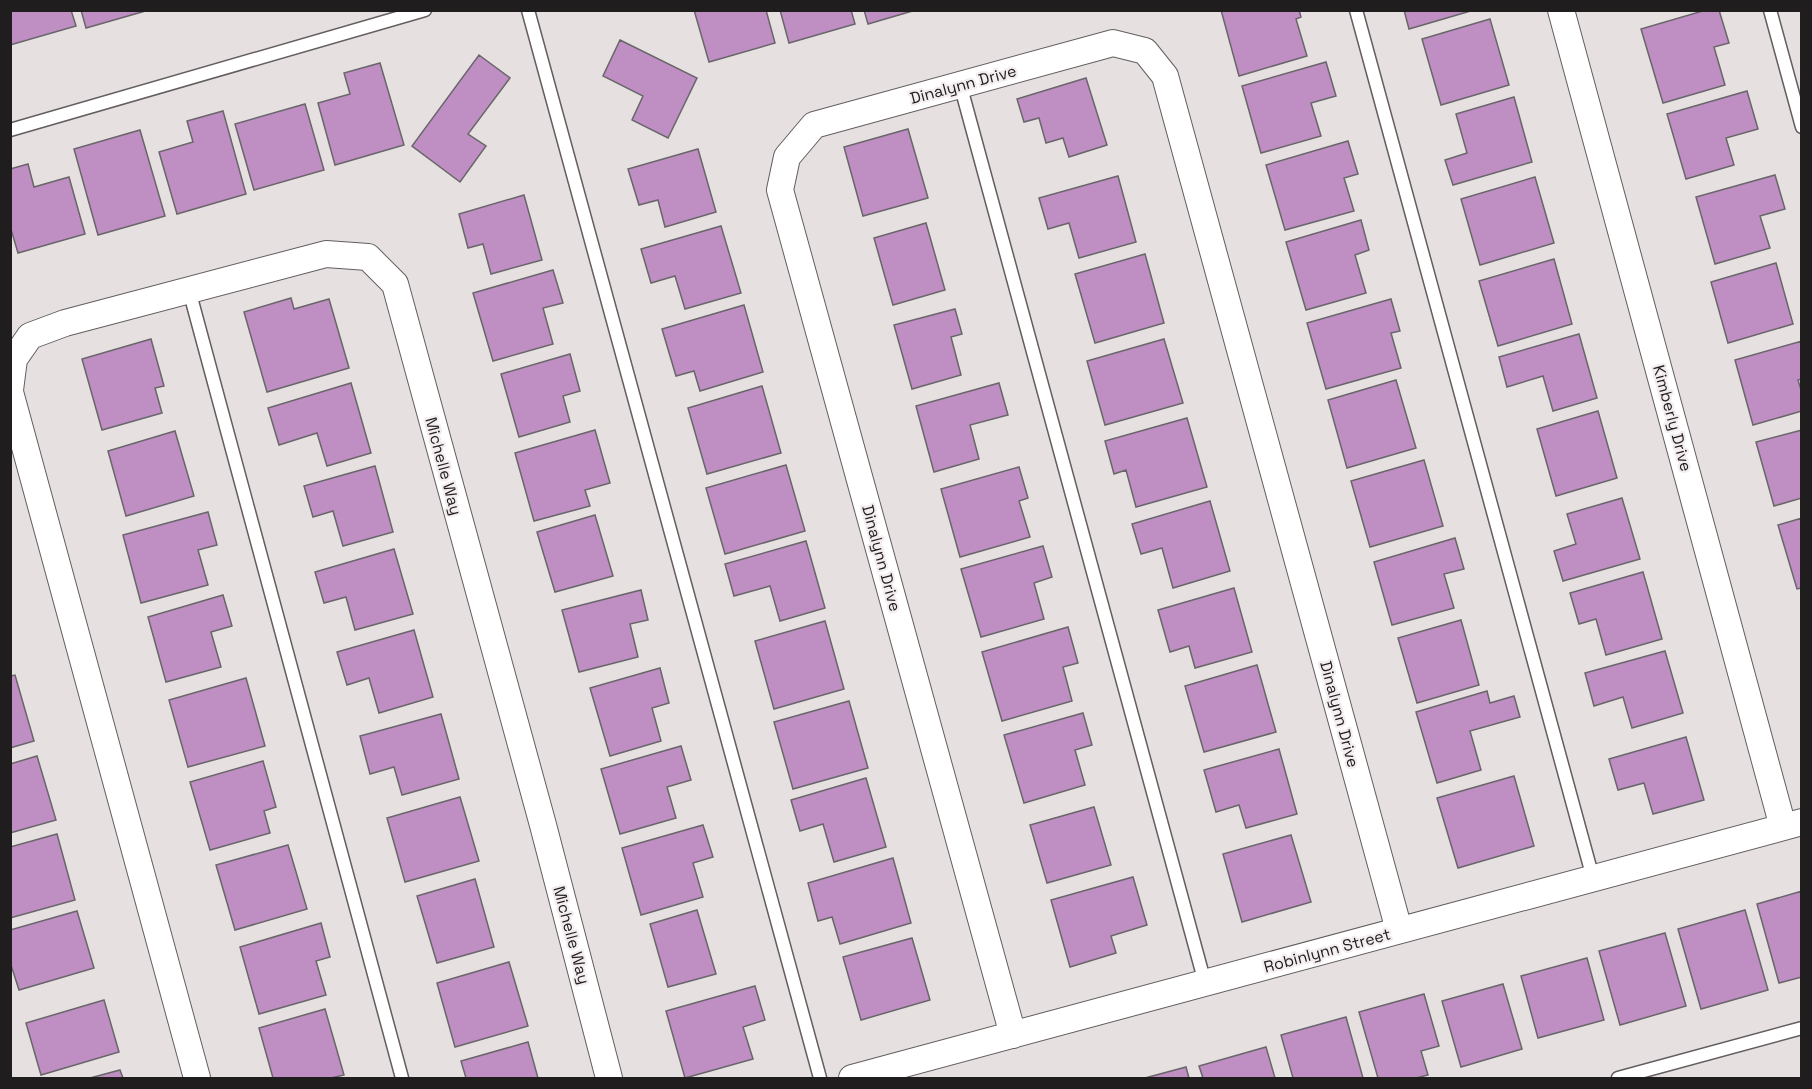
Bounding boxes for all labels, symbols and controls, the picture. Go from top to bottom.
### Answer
street label: Dinalynn Drive [908,60,1019,109]
street label: Kimberly Drive [1648,363,1697,474]
street label: Michelle Way [420,415,467,517]
street label: Dinalynn Drive [857,503,906,614]
street label: Dinalynn Drive [1315,659,1364,770]
street label: Michelle Way [548,884,595,986]
street label: Robinlynn Street [1261,923,1393,977]

